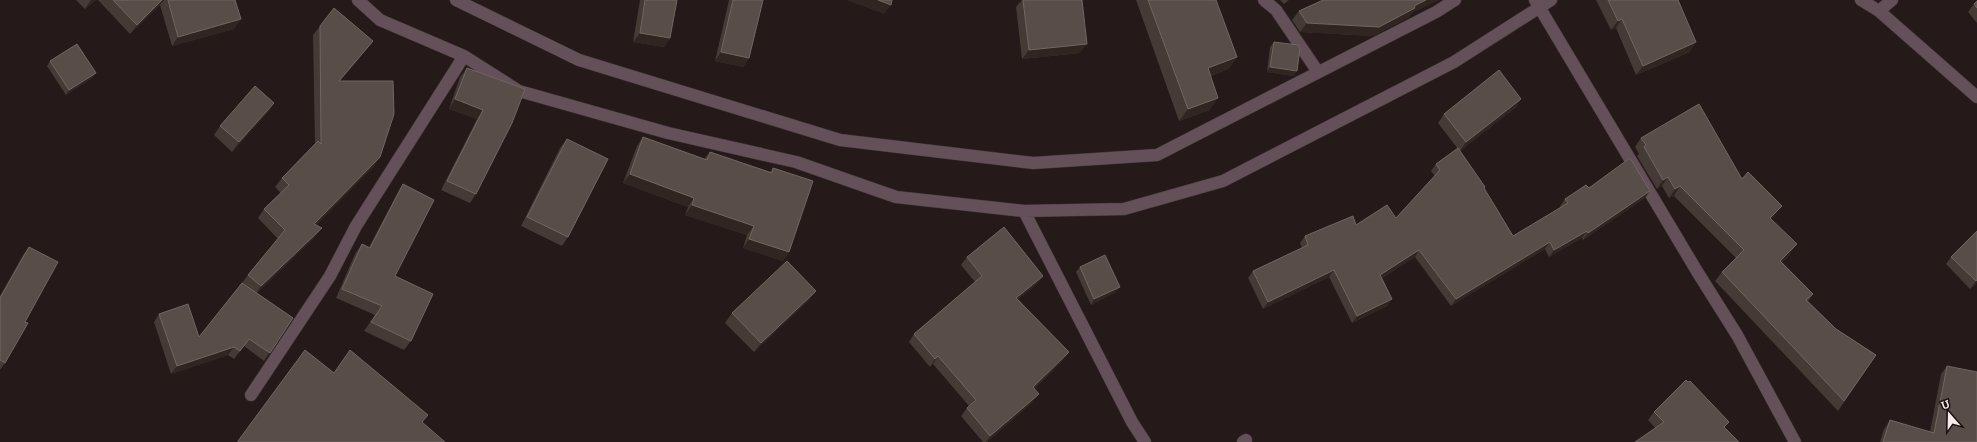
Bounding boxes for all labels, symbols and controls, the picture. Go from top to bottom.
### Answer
north arrow [1929,394,1969,434]
text: U [1940,398,1952,413]

